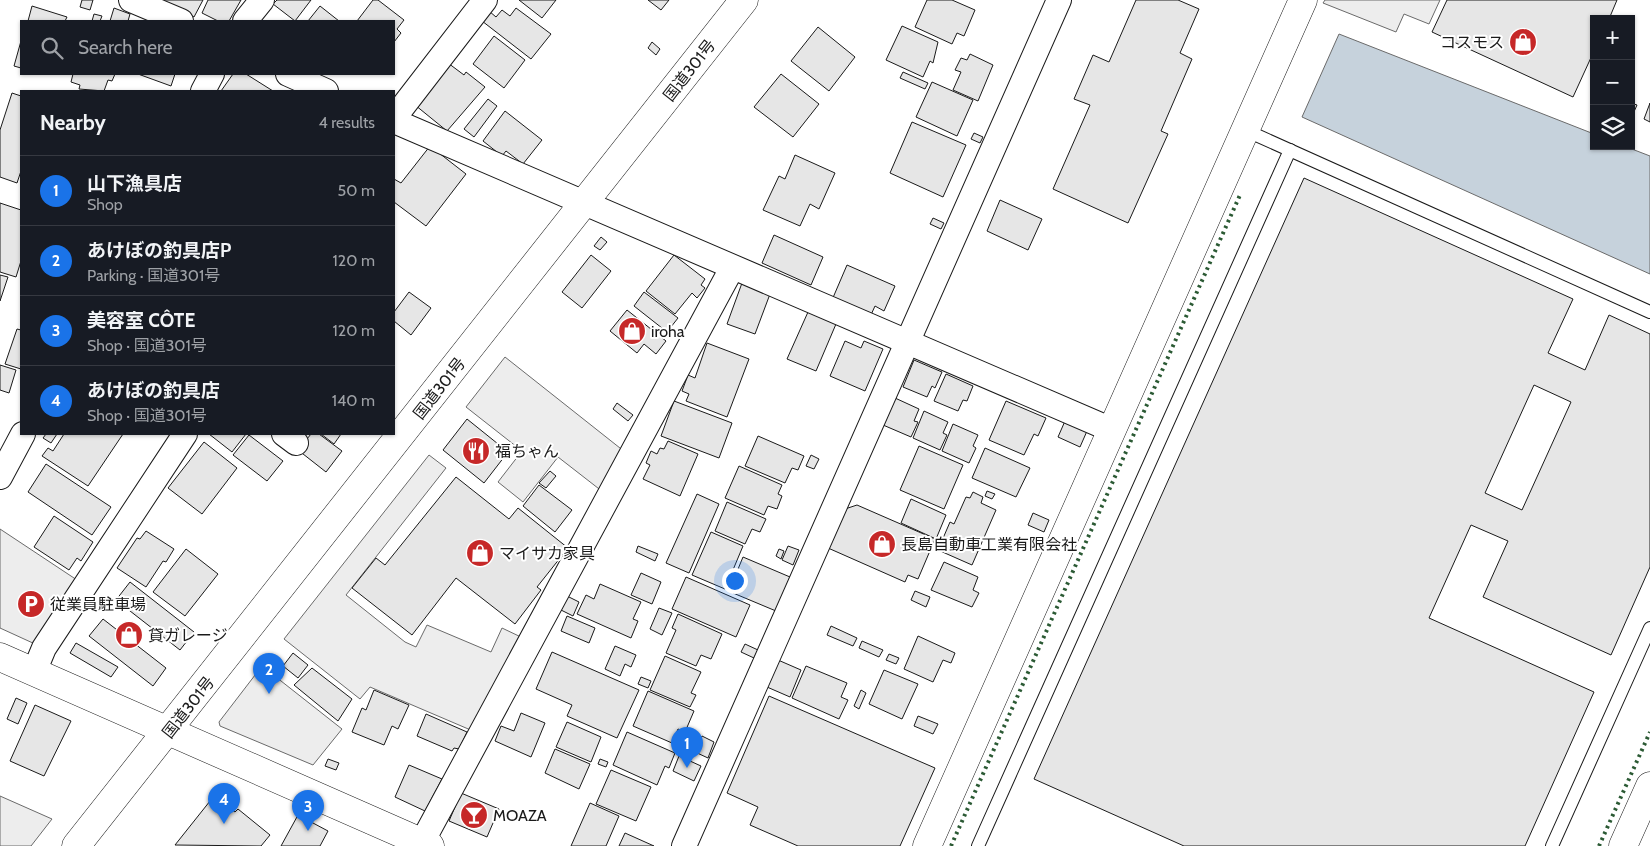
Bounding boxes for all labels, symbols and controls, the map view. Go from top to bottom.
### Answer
map controls [1590,15,1635,150]
button: + [1590,15,1635,60]
search box [20,20,395,75]
shop icon: コスモス [1508,27,1538,57]
place label: コスモス [1440,33,1504,52]
icon: search [38,34,66,62]
text: Search here [78,36,172,59]
street label: 国道301号 [659,36,719,105]
button: − [1590,60,1635,105]
button: layers [1590,105,1635,150]
text: Nearby [40,110,106,135]
text: 4 results [318,113,375,132]
text: 山下漁具店 [87,172,182,195]
text: 1 [53,181,59,200]
text: 50 m [338,181,375,200]
text: Shop [87,195,123,214]
text: あけぼの釣具店P [87,239,231,262]
text: 2 [52,251,60,270]
text: 120 m [333,251,375,270]
text: Parking · 国道301号 [87,266,220,285]
text: 美容室 CÔTE [87,309,195,332]
shop icon: iroha [617,316,647,346]
text: 3 [52,321,60,340]
text: 120 m [333,321,375,340]
place label: iroha [651,322,685,341]
text: Shop · 国道301号 [87,336,207,355]
street label: 国道301号 [409,354,469,423]
text: あけぼの釣具店 [87,379,220,402]
text: 4 [51,391,61,410]
text: 140 m [332,391,375,410]
text: Shop · 国道301号 [87,406,207,425]
restaurant icon: 福ちゃん [461,436,491,466]
place label: 福ちゃん [495,442,559,461]
shop icon: 長島自動車工業有限会社 [867,529,897,559]
place label: 長島自動車工業有限会社 [901,535,1077,554]
shop icon: マイサカ家具 [465,538,495,568]
place label: マイサカ家具 [499,544,595,563]
your location [722,568,748,594]
parking icon: 従業員駐車場 [16,589,46,619]
place label: 従業員駐車場 [50,595,146,614]
shop icon: 貸ガレージ [114,620,144,650]
place label: 貸ガレージ [148,626,228,645]
pin: 2 [253,653,285,694]
street label: 国道301号 [158,673,218,742]
pin: 1 [671,727,703,768]
pin: 4 [208,783,240,824]
pin: 3 [292,790,324,831]
bar icon: MOAZA [459,800,489,830]
place label: MOAZA [493,806,547,825]

